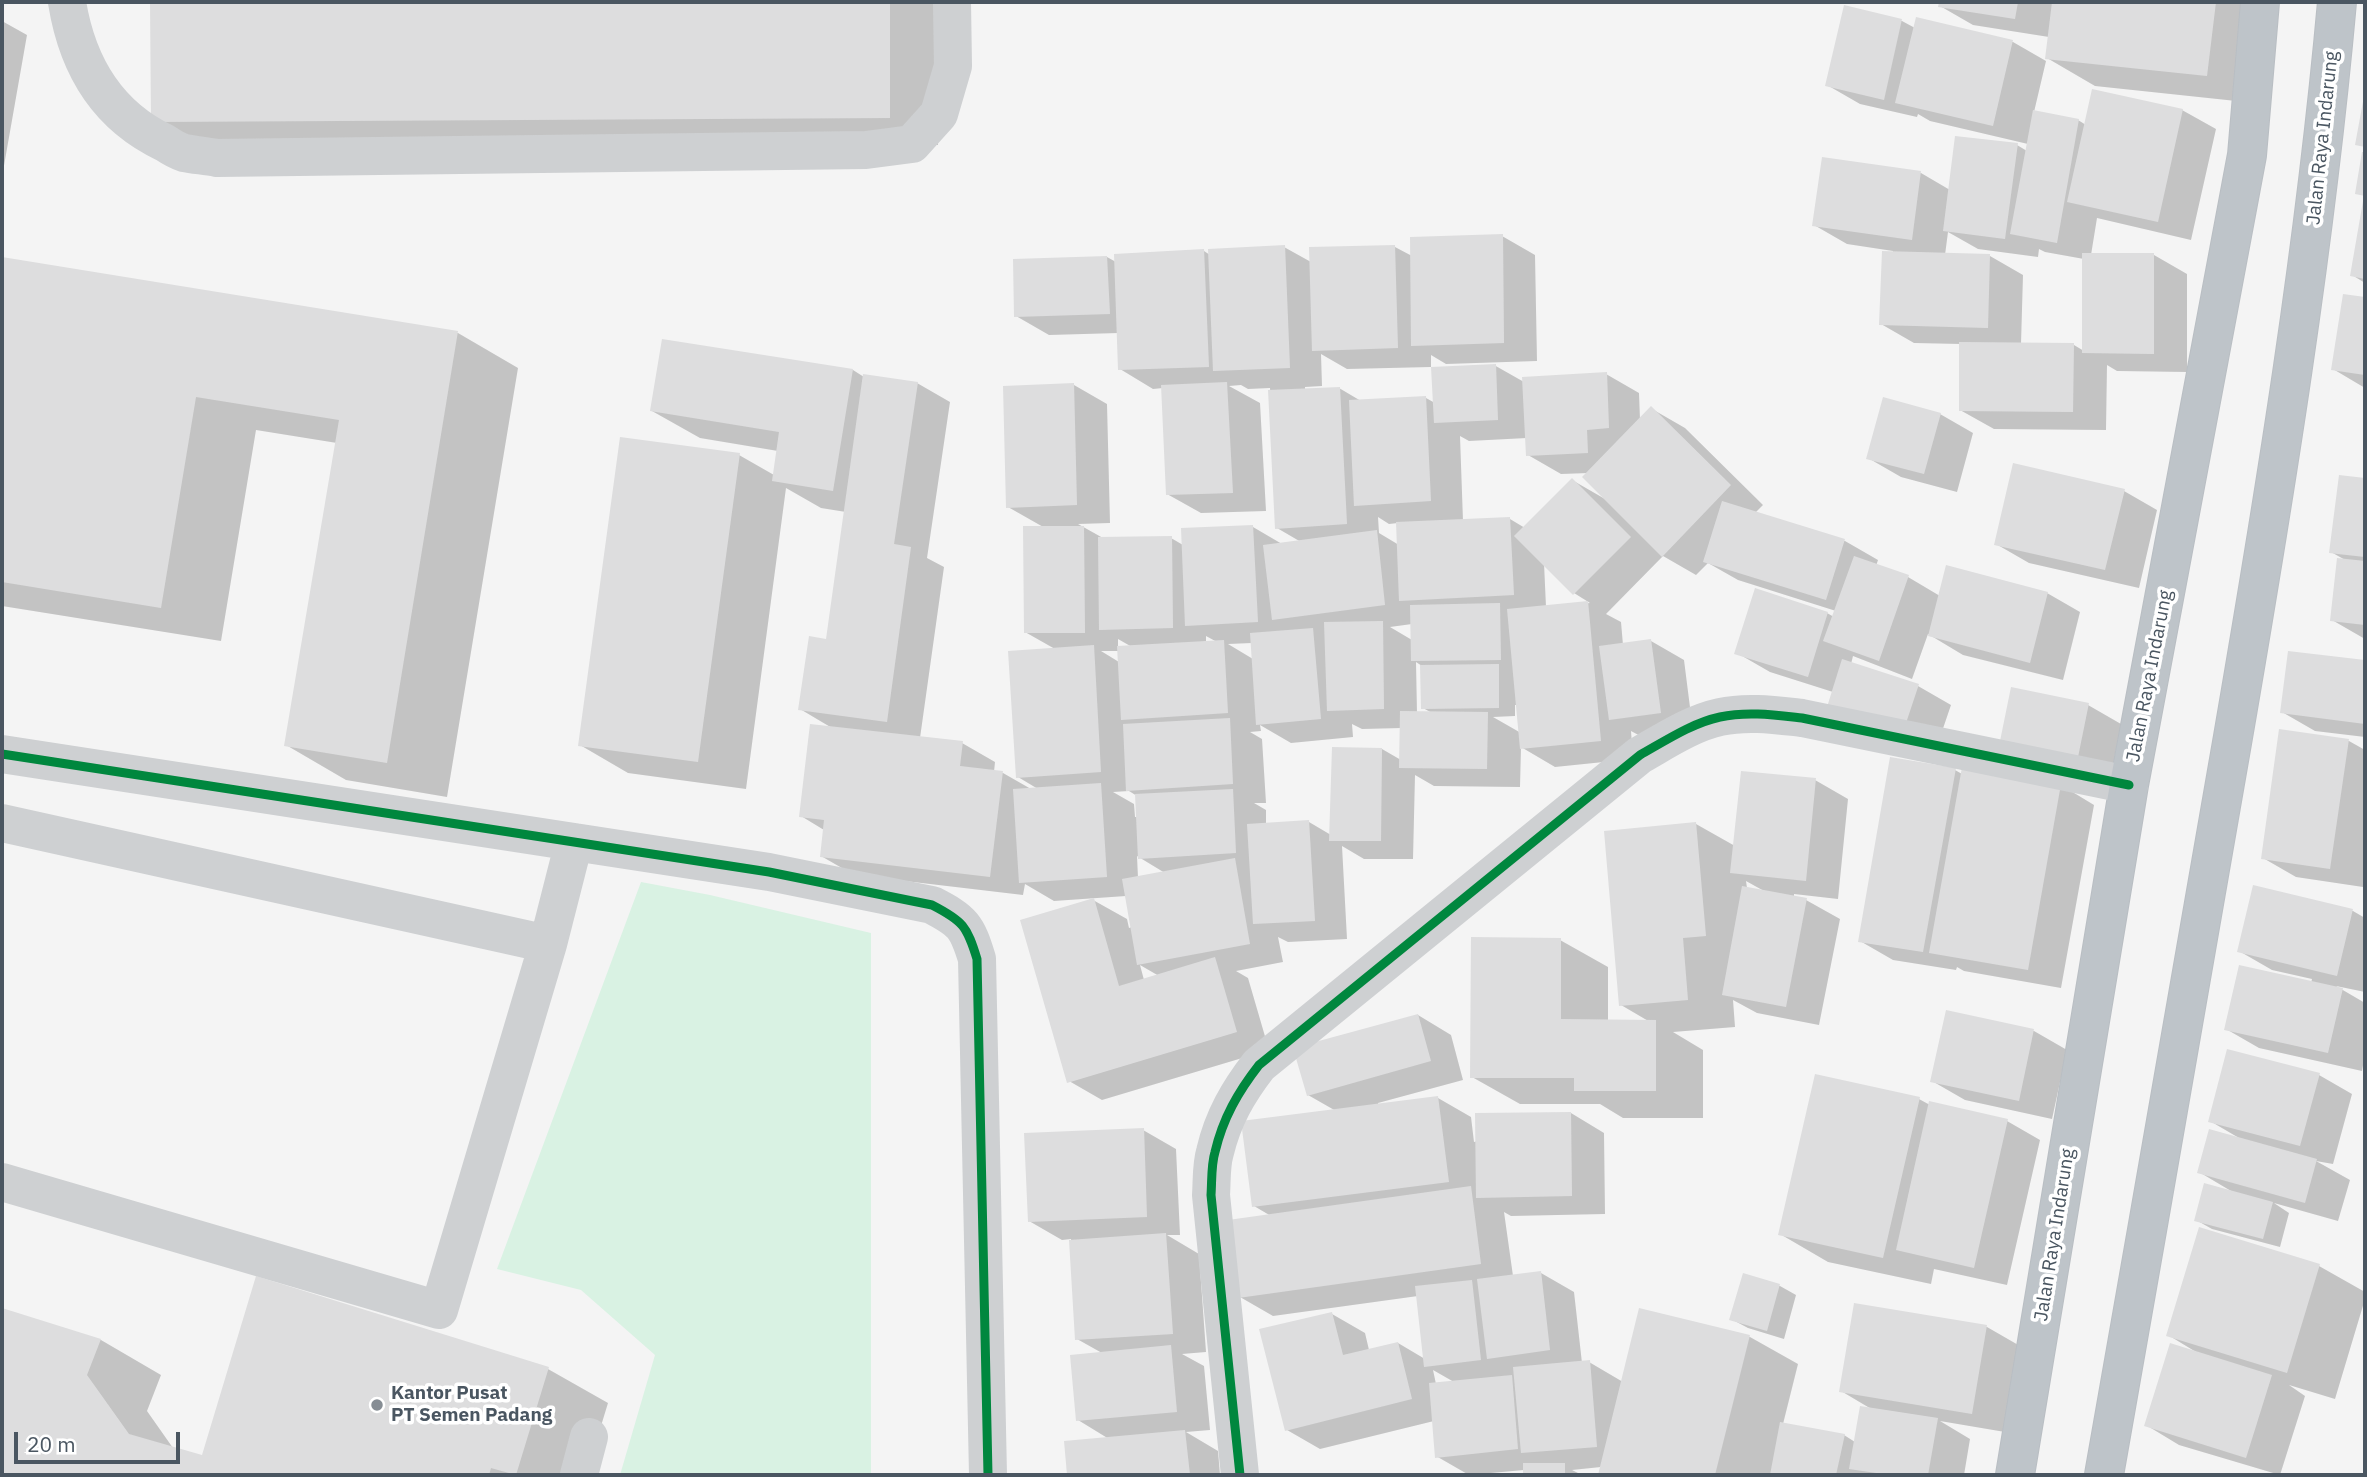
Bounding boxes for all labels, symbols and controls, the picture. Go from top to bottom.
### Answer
street label: Jalan Raya Indarung [2303,50,2343,226]
street label: Jalan Raya Indarung [2122,588,2178,764]
street label: Jalan Raya Indarung [2030,1147,2080,1323]
place label: Kantor Pusat PT Semen Padang [391,1383,552,1427]
marker: Kantor Pusat PT Semen Padang [369,1397,385,1413]
scale bar [18,1418,184,1462]
text: 20 m [27,1430,76,1458]

